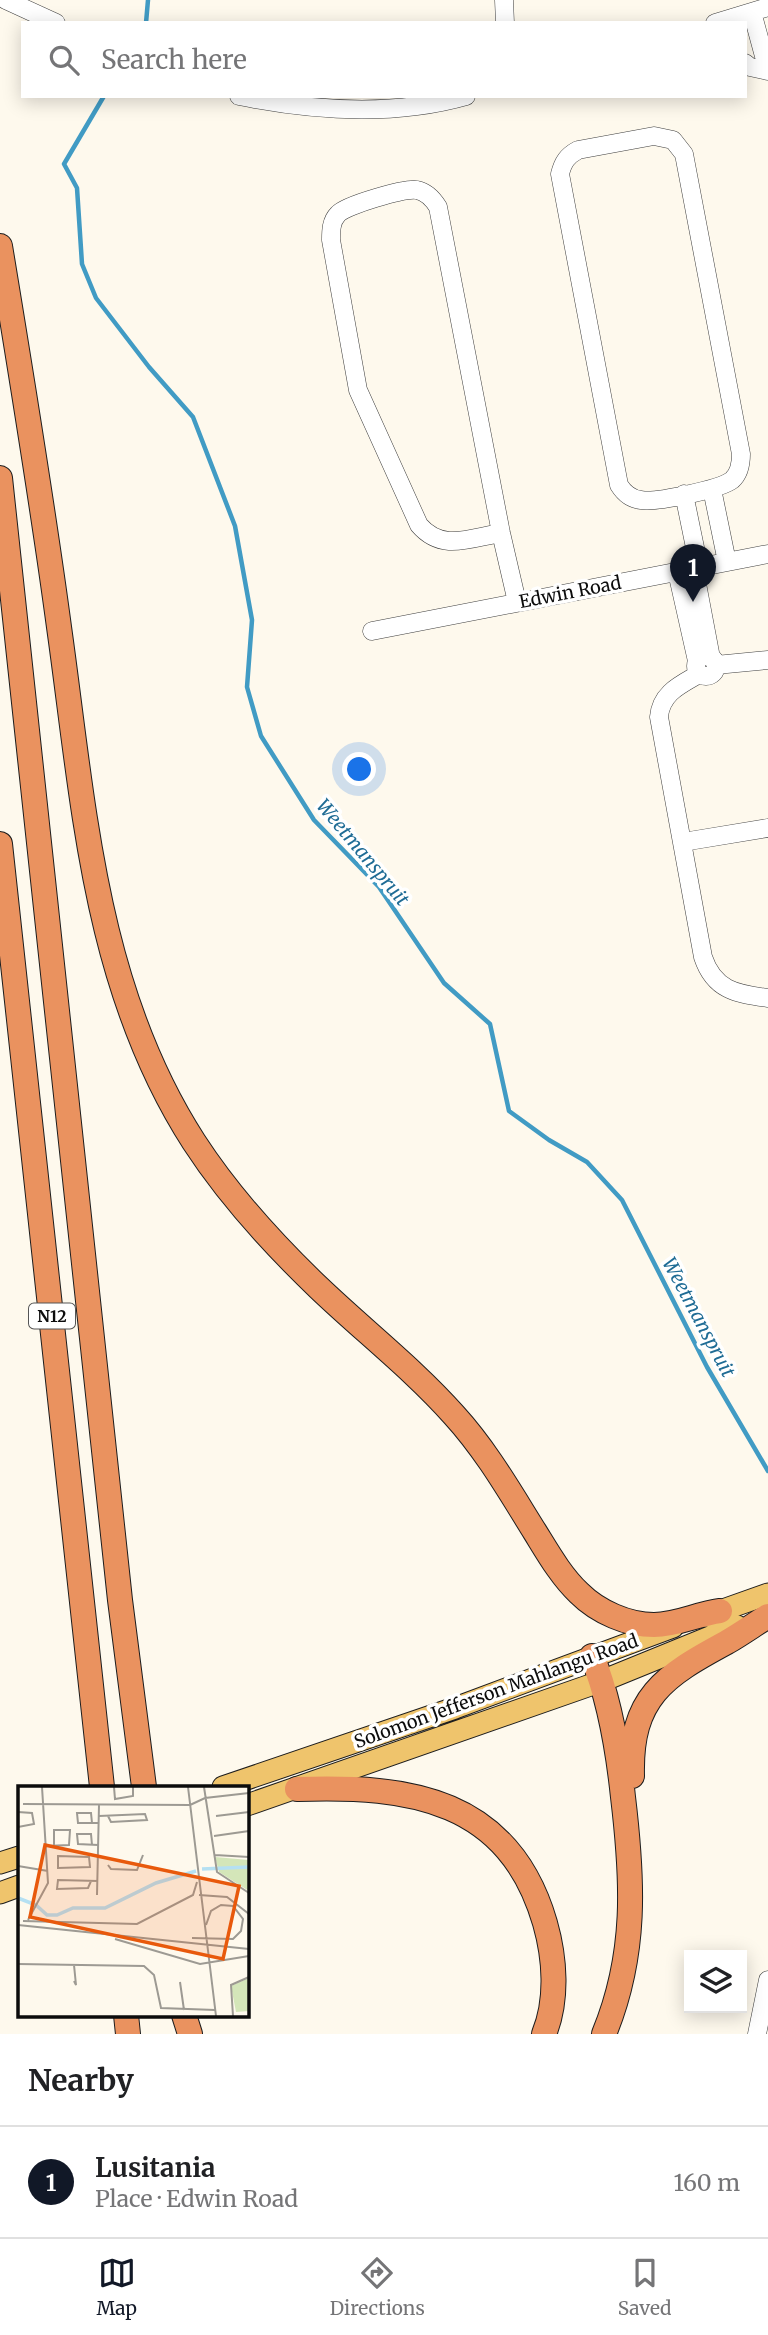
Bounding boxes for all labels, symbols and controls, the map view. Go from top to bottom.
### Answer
search box [21,21,747,98]
icon: search [45,41,83,79]
text: Search here [101,43,247,76]
pin: 1 [670,544,716,602]
street label: Edwin Road [517,571,623,613]
your location [342,752,376,786]
water label: Weetmanspruit [311,794,415,911]
water label: Weetmanspruit [657,1253,741,1381]
road number: N12 [29,1304,75,1328]
street label: Solomon Jefferson Mahlangu Road [351,1629,641,1753]
inset map [18,1786,248,2016]
map controls [684,1950,747,2013]
button: layers [684,1950,747,2013]
text: Nearby [28,2061,134,2099]
text: Lusitania [95,2151,216,2184]
text: 1 [46,2168,56,2197]
text: 160 m [674,2168,740,2197]
text: Place · Edwin Road [95,2184,298,2213]
tab: Map [96,2254,137,2320]
tab: Directions [330,2254,425,2320]
tab: Saved [618,2254,672,2320]

